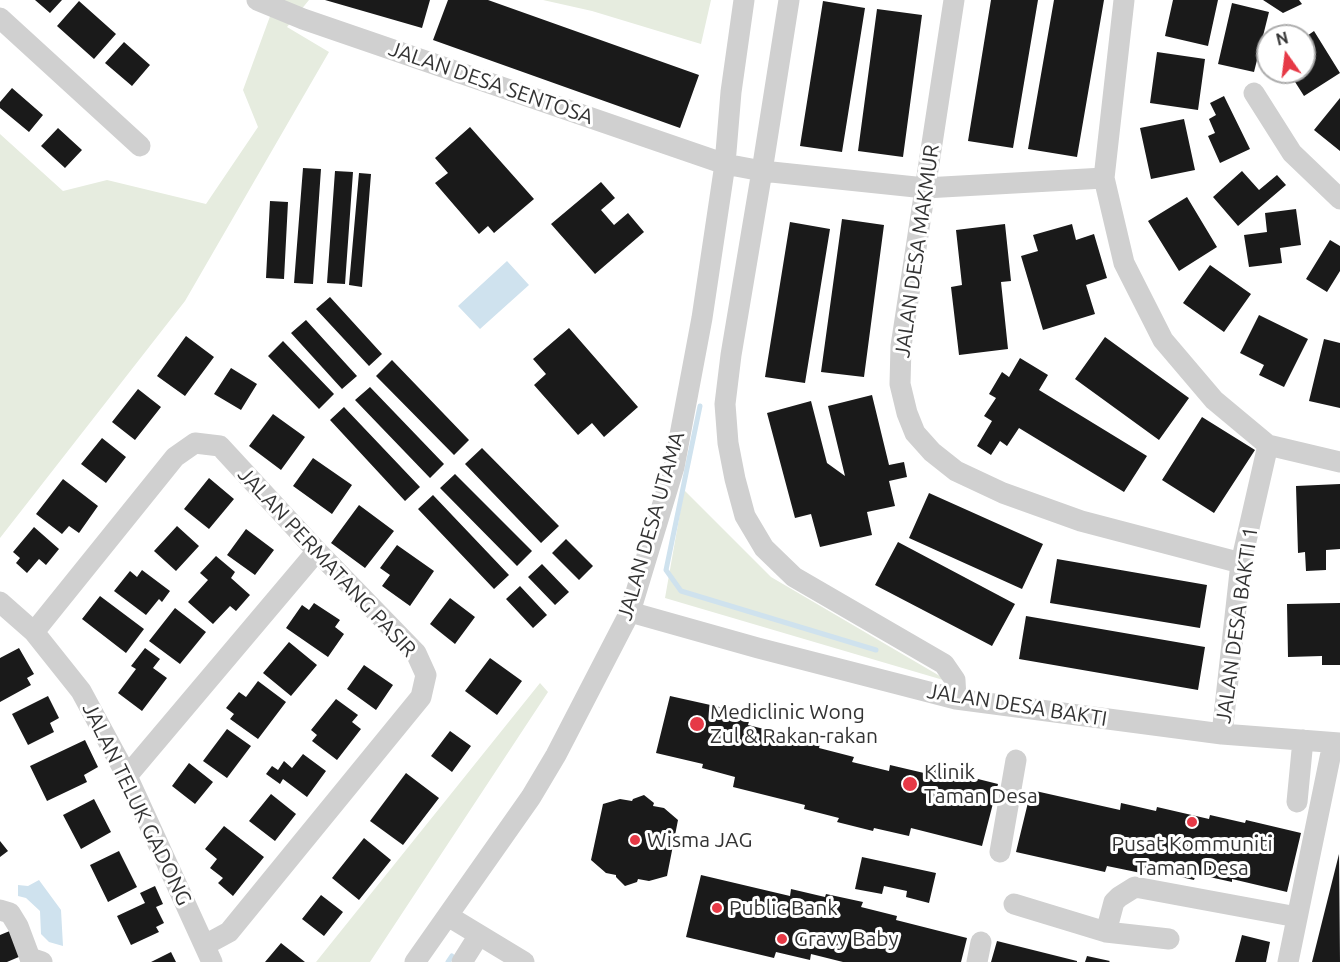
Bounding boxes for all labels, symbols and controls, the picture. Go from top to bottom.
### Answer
north arrow [1256,24,1316,84]
text: N [1274,28,1290,49]
street label: JALAN DESA SENTOSA [385,36,597,130]
street label: JALAN DESA MAKMUR [890,143,944,359]
street label: JALAN DESA UTAMA [612,429,690,623]
street label: JALAN PERMATANG PASIR [233,462,421,662]
street label: JALAN DESA BAKTI 1 [1211,525,1263,725]
street label: JALAN DESA BAKTI [925,678,1109,732]
street label: JALAN TELUK GADONG [77,699,197,909]
place label: Mediclinic Wong Zul & Rakan-rakan [710,699,878,749]
marker: Mediclinic Wong Zul & Rakan-rakan [688,715,706,733]
place label: Klinik Taman Desa [924,759,1038,809]
marker: Klinik Taman Desa [901,775,919,793]
marker: Pusat Kommuniti Taman Desa [1185,815,1199,829]
place label: Wisma JAG [647,827,752,853]
place label: Pusat Kommuniti Taman Desa [1111,831,1273,881]
marker: Wisma JAG [628,833,642,847]
place label: Public Bank [729,895,838,921]
marker: Public Bank [710,901,724,915]
place label: Gravy Baby [794,926,899,952]
marker: Gravy Baby [775,932,789,946]

